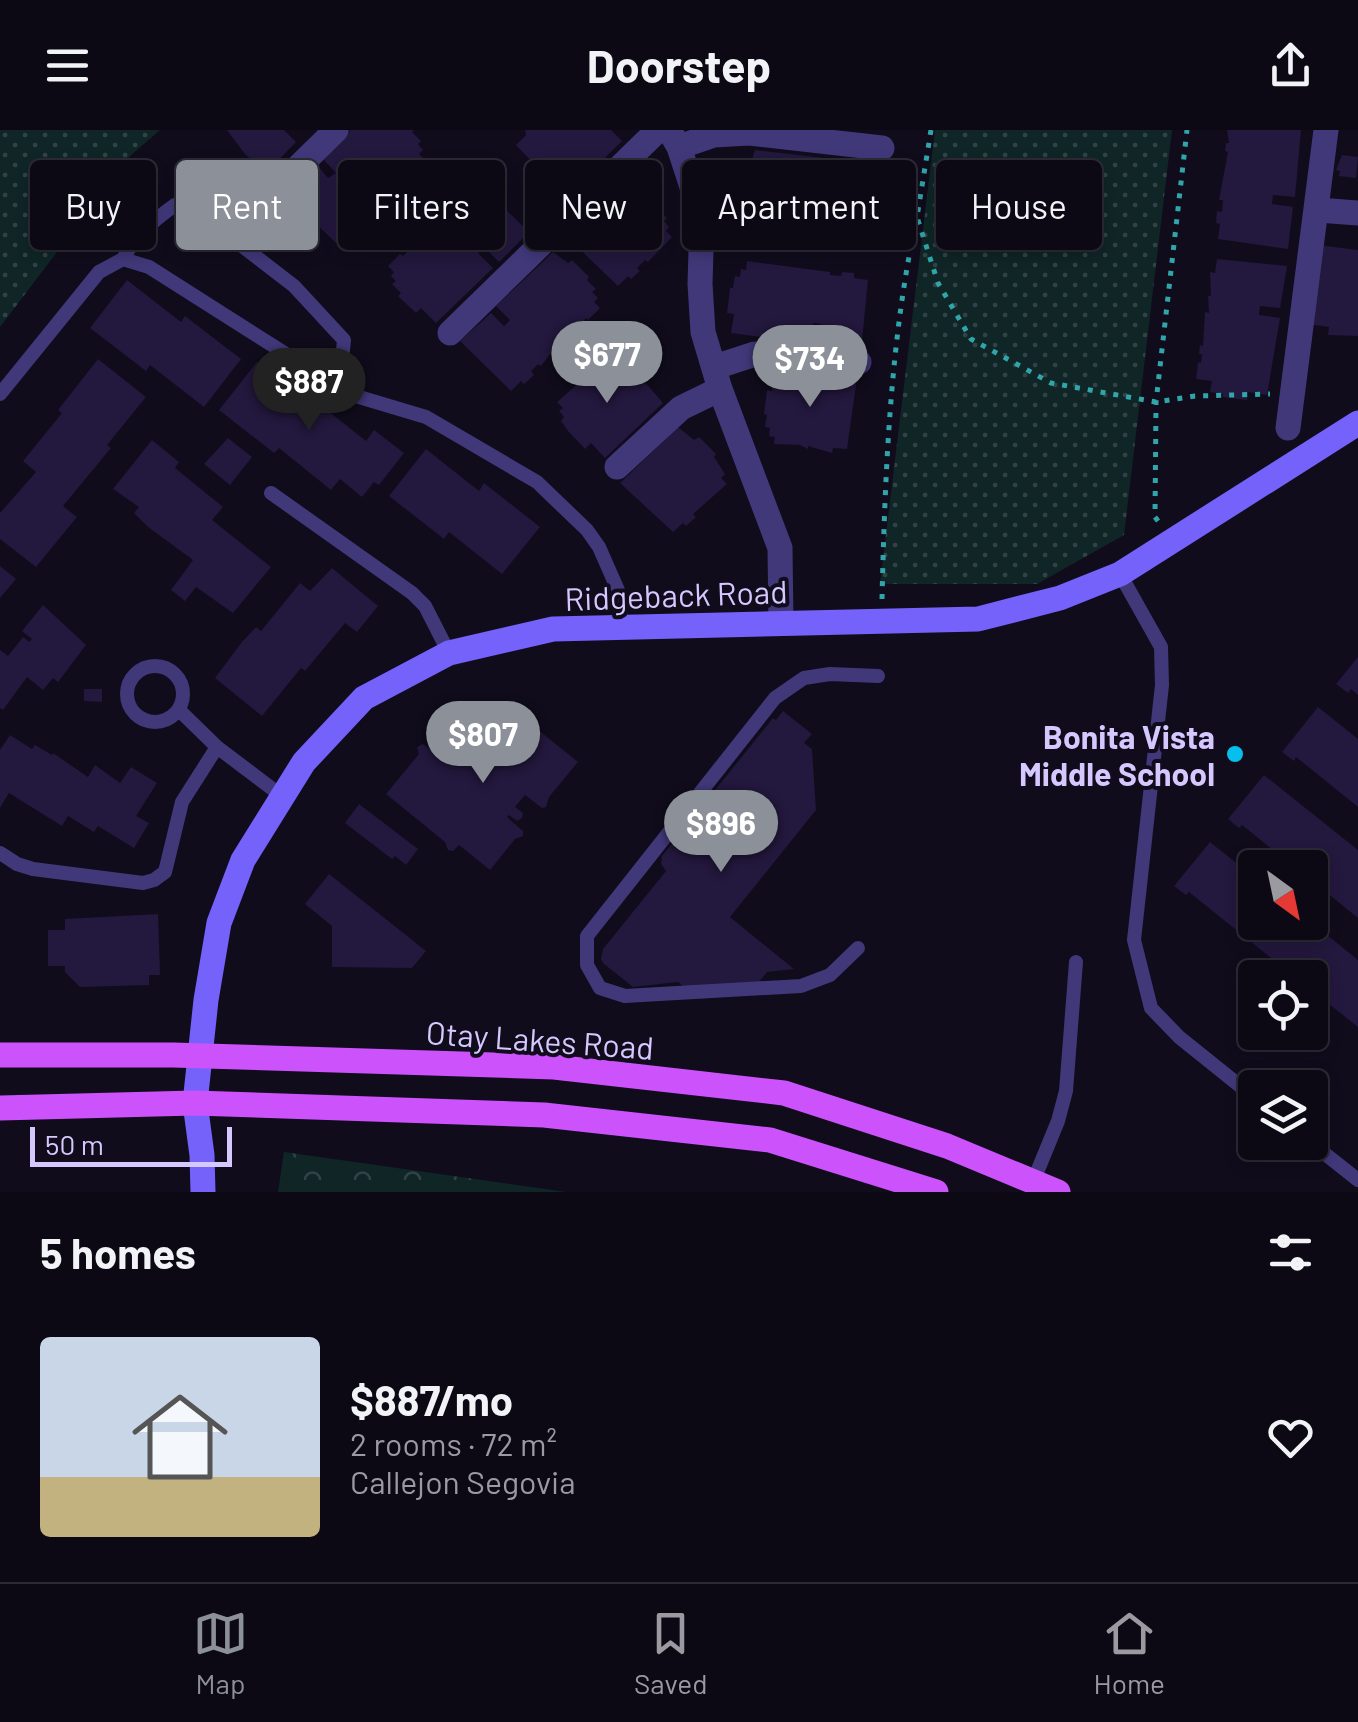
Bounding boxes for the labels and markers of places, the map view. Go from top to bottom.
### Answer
pin: $677 [548,321,666,406]
pin: $734 [751,325,869,410]
pin: $887 [250,348,368,433]
pin: $807 [424,701,542,786]
place label: Bonita Vista Middle School [1019,717,1215,792]
marker: Bonita Vista Middle School [1224,743,1246,765]
pin: $896 [662,790,780,875]

